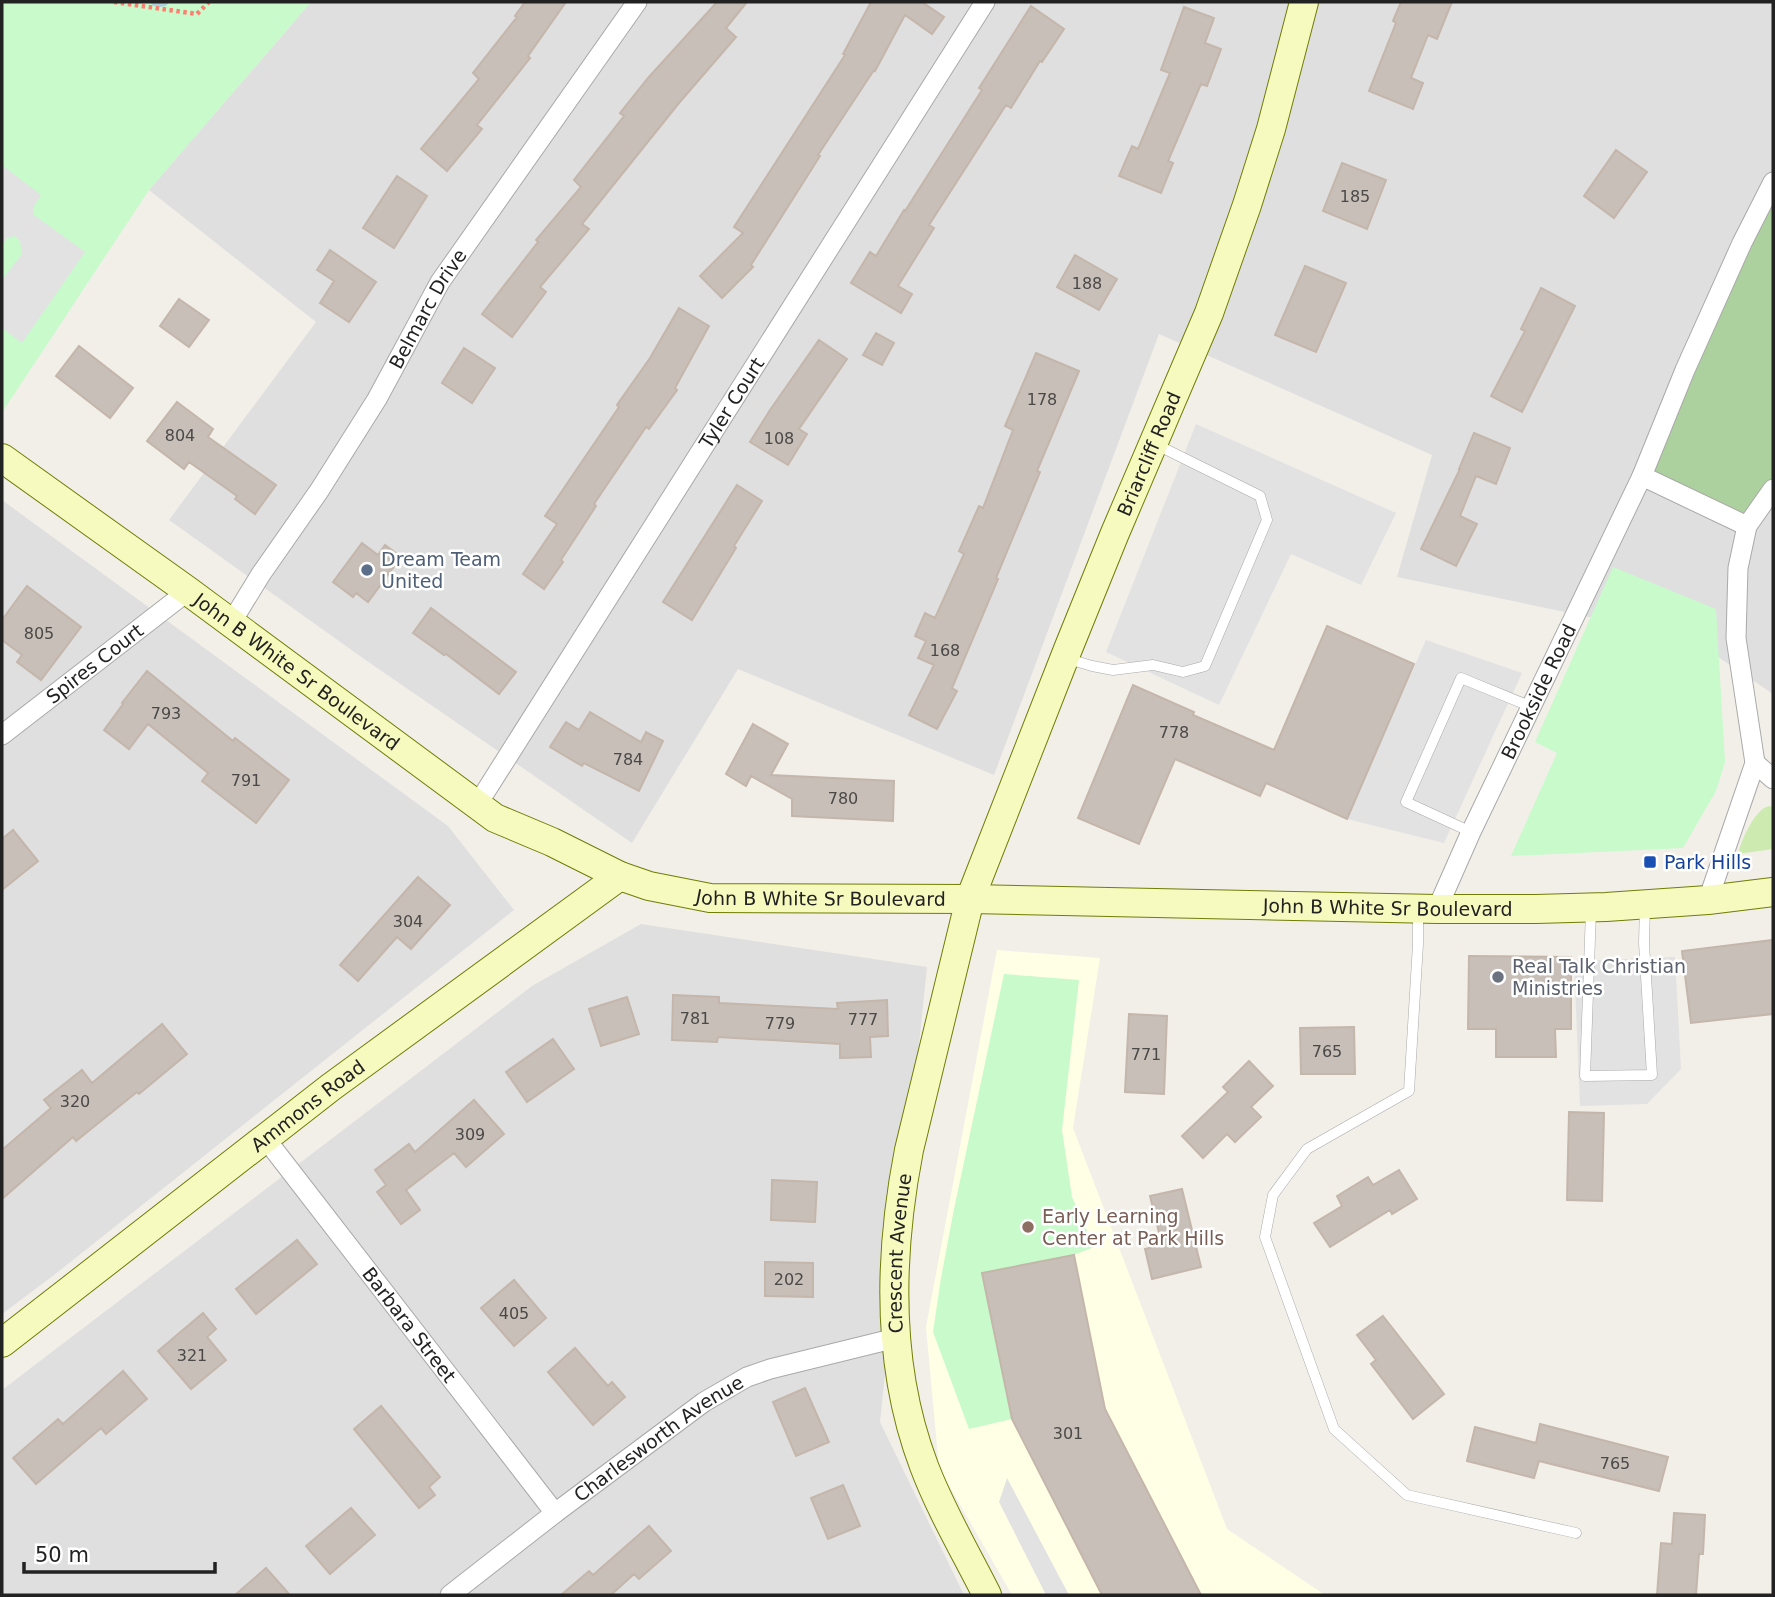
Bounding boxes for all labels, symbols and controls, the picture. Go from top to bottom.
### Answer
house number: 185 [1340,187,1370,206]
street label: Belmarc Drive [384,245,471,372]
house number: 188 [1072,274,1102,293]
street label: Tyler Court [694,353,768,453]
street label: Briarcliff Road [1113,388,1185,519]
house number: 178 [1027,390,1057,409]
house number: 804 [165,426,195,445]
house number: 108 [764,429,794,448]
place label: Dream Team United [381,548,501,592]
marker: Dream Team United [359,562,375,578]
street label: John B White Sr Boulevard [189,588,404,755]
street label: Spires Court [42,619,147,708]
street label: Brookside Road [1497,620,1580,763]
house number: 805 [24,624,54,643]
house number: 168 [930,641,960,660]
house number: 793 [151,704,181,723]
house number: 778 [1159,723,1189,742]
house number: 784 [613,750,643,769]
house number: 791 [231,771,261,790]
house number: 780 [828,789,858,808]
place label: Park Hills [1664,851,1751,873]
marker: Park Hills [1642,854,1658,870]
street label: John B White Sr Boulevard [693,884,946,910]
street label: John B White Sr Boulevard [1262,894,1513,920]
house number: 304 [393,912,423,931]
place label: Real Talk Christian Ministries [1512,955,1686,999]
marker: Real Talk Christian Ministries [1490,969,1506,985]
house number: 781 [680,1009,710,1028]
house number: 777 [848,1010,878,1029]
house number: 779 [765,1014,795,1033]
house number: 765 [1312,1042,1342,1061]
house number: 771 [1131,1045,1161,1064]
street label: Ammons Road [246,1055,369,1156]
house number: 320 [60,1092,90,1111]
house number: 309 [455,1125,485,1144]
street label: Crescent Avenue [883,1172,916,1334]
place label: Early Learning Center at Park Hills [1042,1205,1224,1249]
marker: Early Learning Center at Park Hills [1020,1219,1036,1235]
street label: Barbara Street [358,1263,461,1387]
house number: 202 [774,1270,804,1289]
house number: 405 [499,1304,529,1323]
house number: 321 [177,1346,207,1365]
street label: Charlesworth Avenue [570,1371,747,1506]
house number: 301 [1053,1424,1083,1443]
house number: 765 [1600,1454,1630,1473]
scale bar [24,1530,215,1574]
text: 50 m [35,1543,89,1567]

